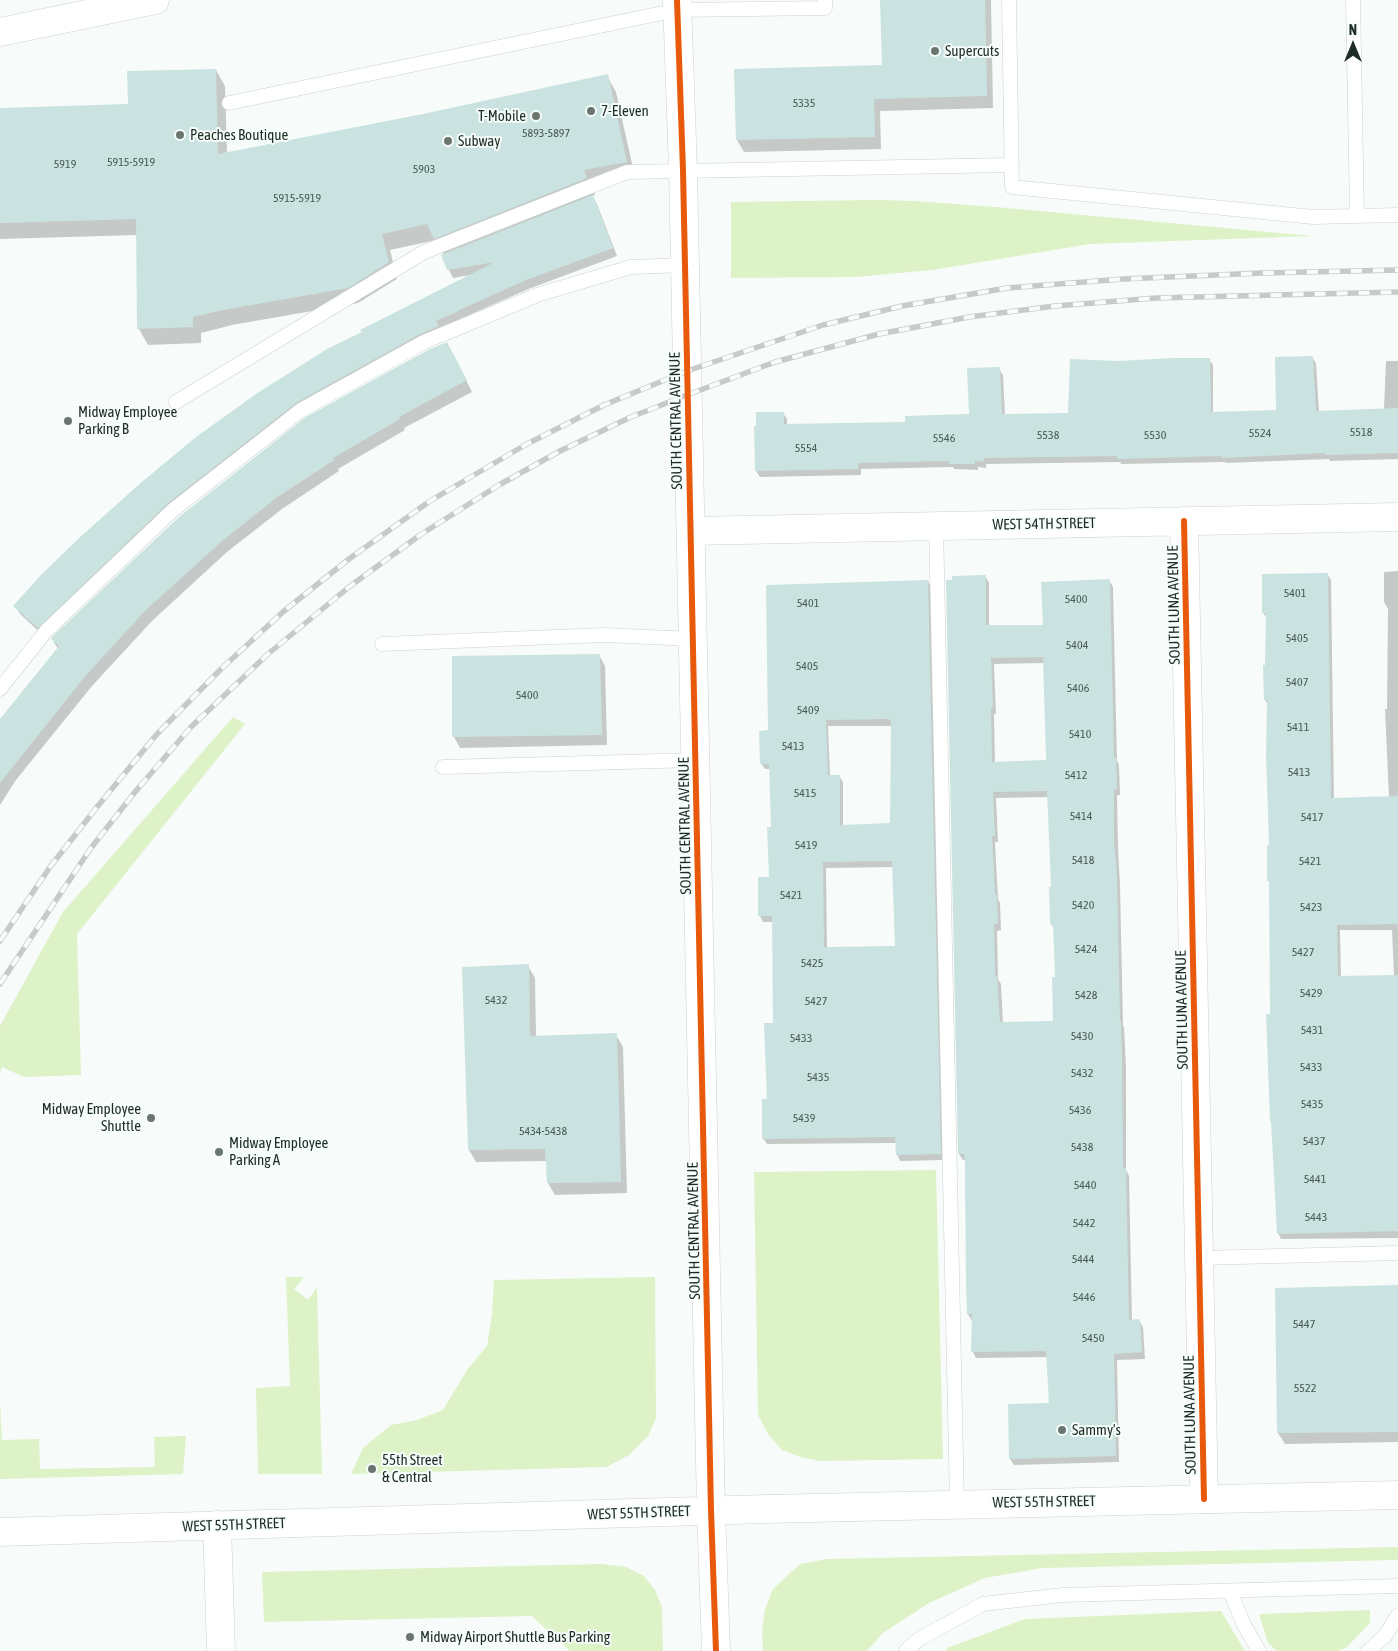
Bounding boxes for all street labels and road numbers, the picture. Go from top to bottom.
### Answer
street label: SOUTH CENTRAL AVENUE [666,352,686,490]
street label: WEST 54TH STREET [992,514,1096,534]
street label: SOUTH LUNA AVENUE [1164,545,1184,665]
street label: SOUTH CENTRAL AVENUE [675,757,695,895]
street label: SOUTH LUNA AVENUE [1172,950,1192,1070]
street label: SOUTH CENTRAL AVENUE [684,1162,704,1300]
street label: SOUTH LUNA AVENUE [1180,1355,1200,1475]
street label: WEST 55TH STREET [992,1492,1096,1512]
street label: WEST 55TH STREET [587,1502,691,1524]
street label: WEST 55TH STREET [182,1514,286,1536]

